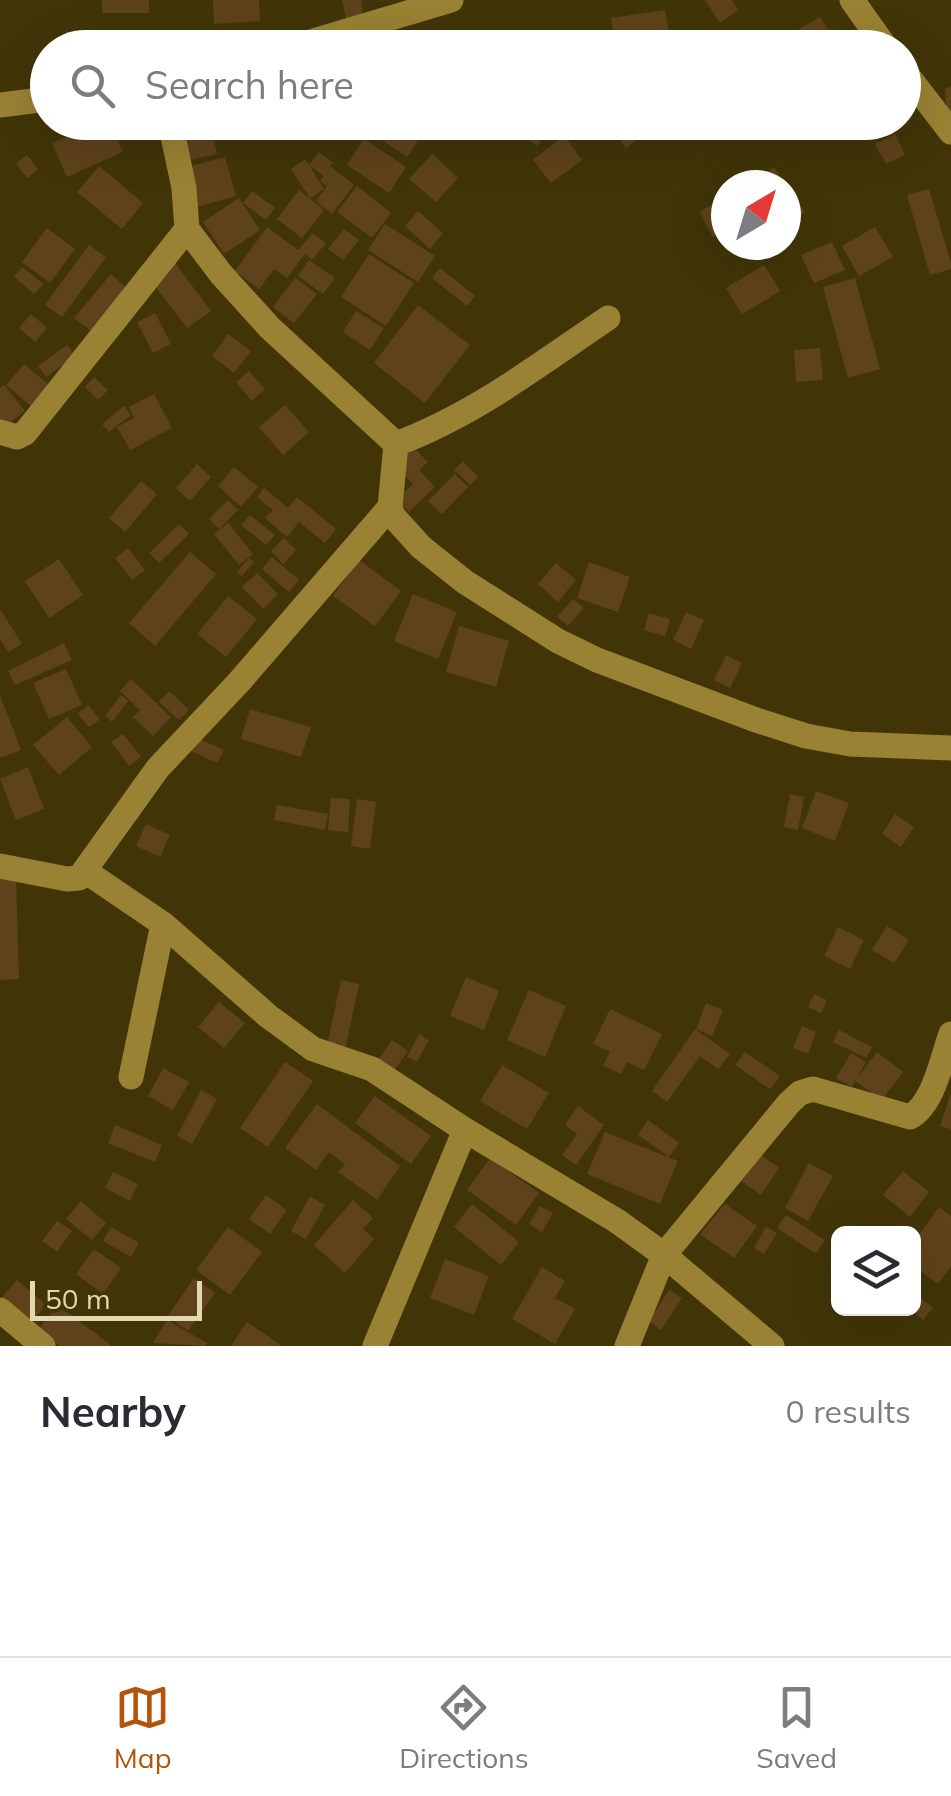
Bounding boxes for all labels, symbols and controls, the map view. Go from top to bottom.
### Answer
search box [30,30,921,140]
icon: search [65,58,120,113]
text: Search here [145,61,354,109]
north arrow [711,170,801,260]
map controls [831,1226,921,1316]
button: layers [831,1226,921,1316]
scale bar [30,1276,202,1320]
text: 50 m [45,1281,111,1316]
text: Nearby [40,1385,186,1438]
text: 0 results [786,1391,911,1431]
tab: Map [114,1680,171,1775]
tab: Directions [399,1680,529,1775]
tab: Saved [756,1680,837,1775]

